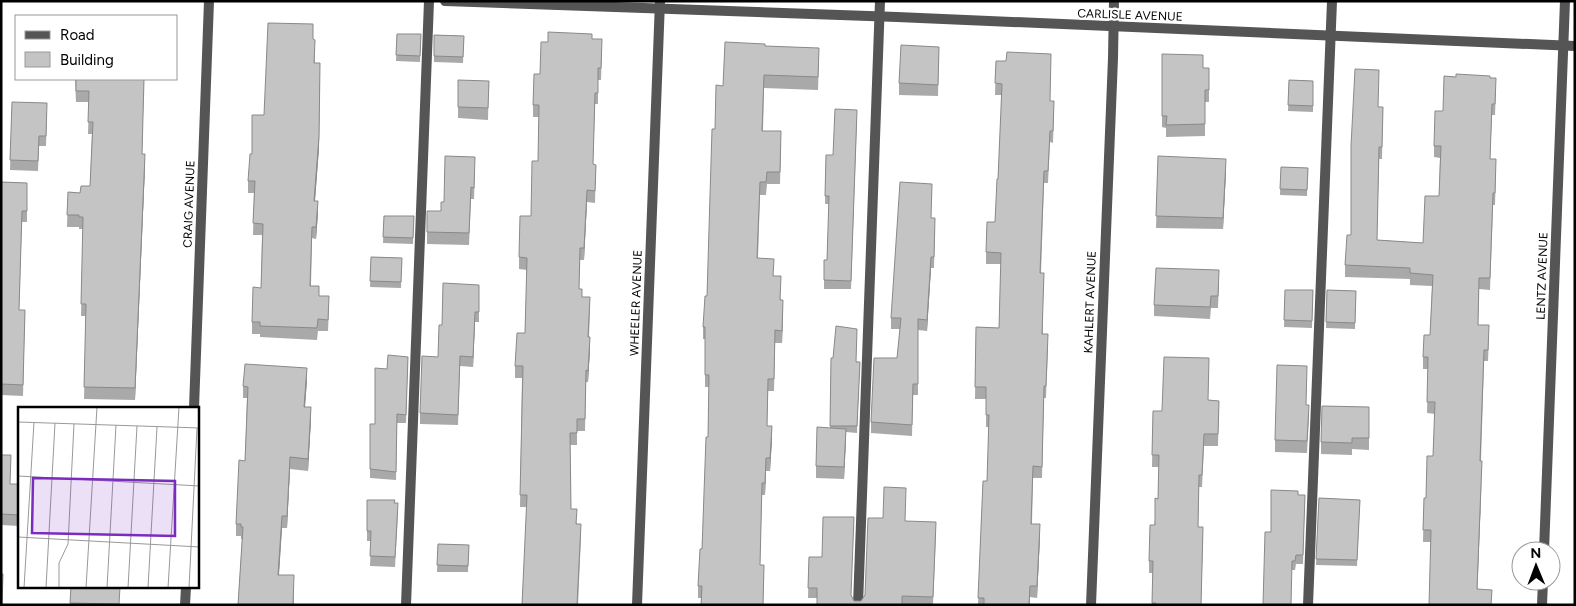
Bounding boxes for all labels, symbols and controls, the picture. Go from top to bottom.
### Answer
street label: CARLISLE AVENUE [1077,6,1183,24]
legend [15,15,178,80]
text: Road [60,26,95,44]
text: Building [60,51,114,69]
street label: CRAIG AVENUE [180,160,198,248]
street label: LENTZ AVENUE [1533,232,1551,320]
street label: WHEELER AVENUE [627,250,645,356]
street label: KAHLERT AVENUE [1081,250,1099,354]
inset map [18,407,199,588]
north arrow [1511,541,1561,591]
text: N [1530,545,1541,562]

